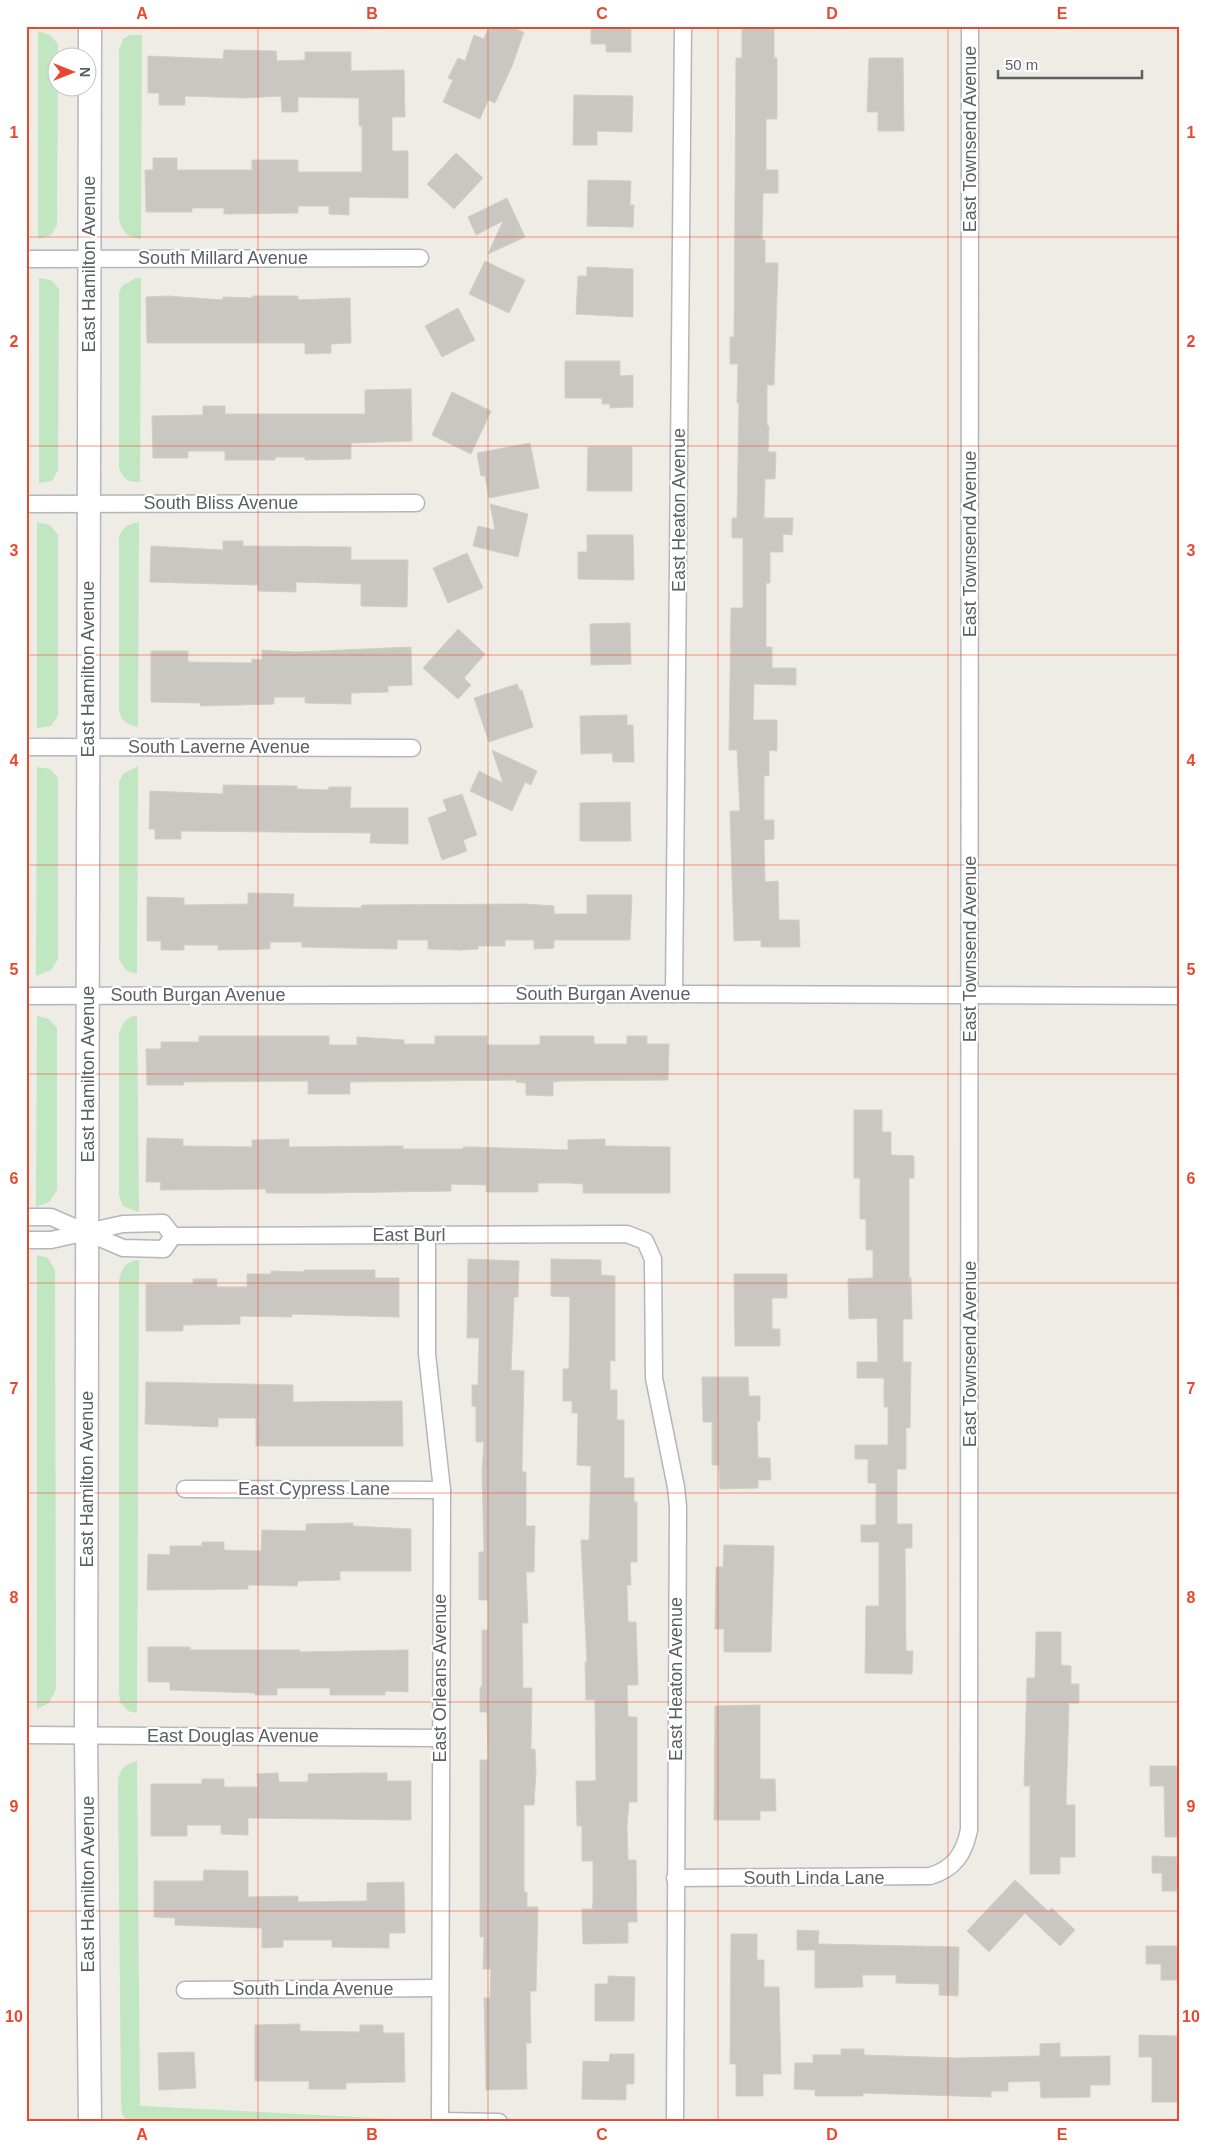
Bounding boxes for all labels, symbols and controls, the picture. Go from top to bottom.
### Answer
text: A [136,5,148,22]
text: B [366,5,378,22]
text: C [596,5,608,22]
text: D [826,5,838,22]
text: E [1057,5,1068,22]
street label: East Townsend Avenue [960,46,980,232]
north arrow [48,48,98,98]
scale bar [998,48,1141,80]
text: 50 m [1005,56,1038,73]
text: N [77,67,93,77]
text: 1 [10,124,19,141]
text: 1 [1187,124,1196,141]
street label: East Hamilton Avenue [79,176,99,352]
street label: South Millard Avenue [138,248,308,268]
text: 2 [10,333,19,350]
text: 2 [1187,333,1196,350]
street label: East Heaton Avenue [669,428,689,592]
street label: East Townsend Avenue [960,451,980,637]
street label: South Bliss Avenue [144,493,298,513]
text: 3 [10,542,19,559]
text: 3 [1187,542,1196,559]
street label: East Hamilton Avenue [78,581,98,757]
street label: South Laverne Avenue [128,737,310,757]
text: 4 [10,752,19,769]
text: 4 [1187,752,1196,769]
street label: East Townsend Avenue [960,856,980,1042]
text: 5 [10,961,19,978]
text: 5 [1187,961,1196,978]
street label: South Burgan Avenue [516,984,690,1004]
street label: South Burgan Avenue [111,985,285,1005]
street label: East Hamilton Avenue [78,986,98,1162]
text: 6 [10,1170,19,1187]
text: 6 [1187,1170,1196,1187]
street label: East Burl [372,1225,446,1245]
street label: East Townsend Avenue [960,1261,980,1447]
text: 7 [10,1380,19,1397]
text: 7 [1187,1380,1196,1397]
street label: East Hamilton Avenue [77,1391,97,1567]
street label: East Cypress Lane [238,1479,390,1499]
text: 8 [10,1589,19,1606]
text: 8 [1187,1589,1196,1606]
street label: East Orleans Avenue [430,1594,450,1762]
street label: East Heaton Avenue [666,1597,686,1761]
street label: East Douglas Avenue [147,1726,319,1746]
street label: East Hamilton Avenue [78,1796,98,1972]
text: 9 [10,1798,19,1815]
text: 9 [1187,1798,1196,1815]
street label: South Linda Lane [743,1868,885,1888]
street label: South Linda Avenue [233,1979,393,1999]
text: 10 [5,2008,23,2025]
text: 10 [1182,2008,1200,2025]
text: A [136,2126,148,2143]
text: B [366,2126,378,2143]
text: C [596,2126,608,2143]
text: D [826,2126,838,2143]
text: E [1057,2126,1068,2143]

